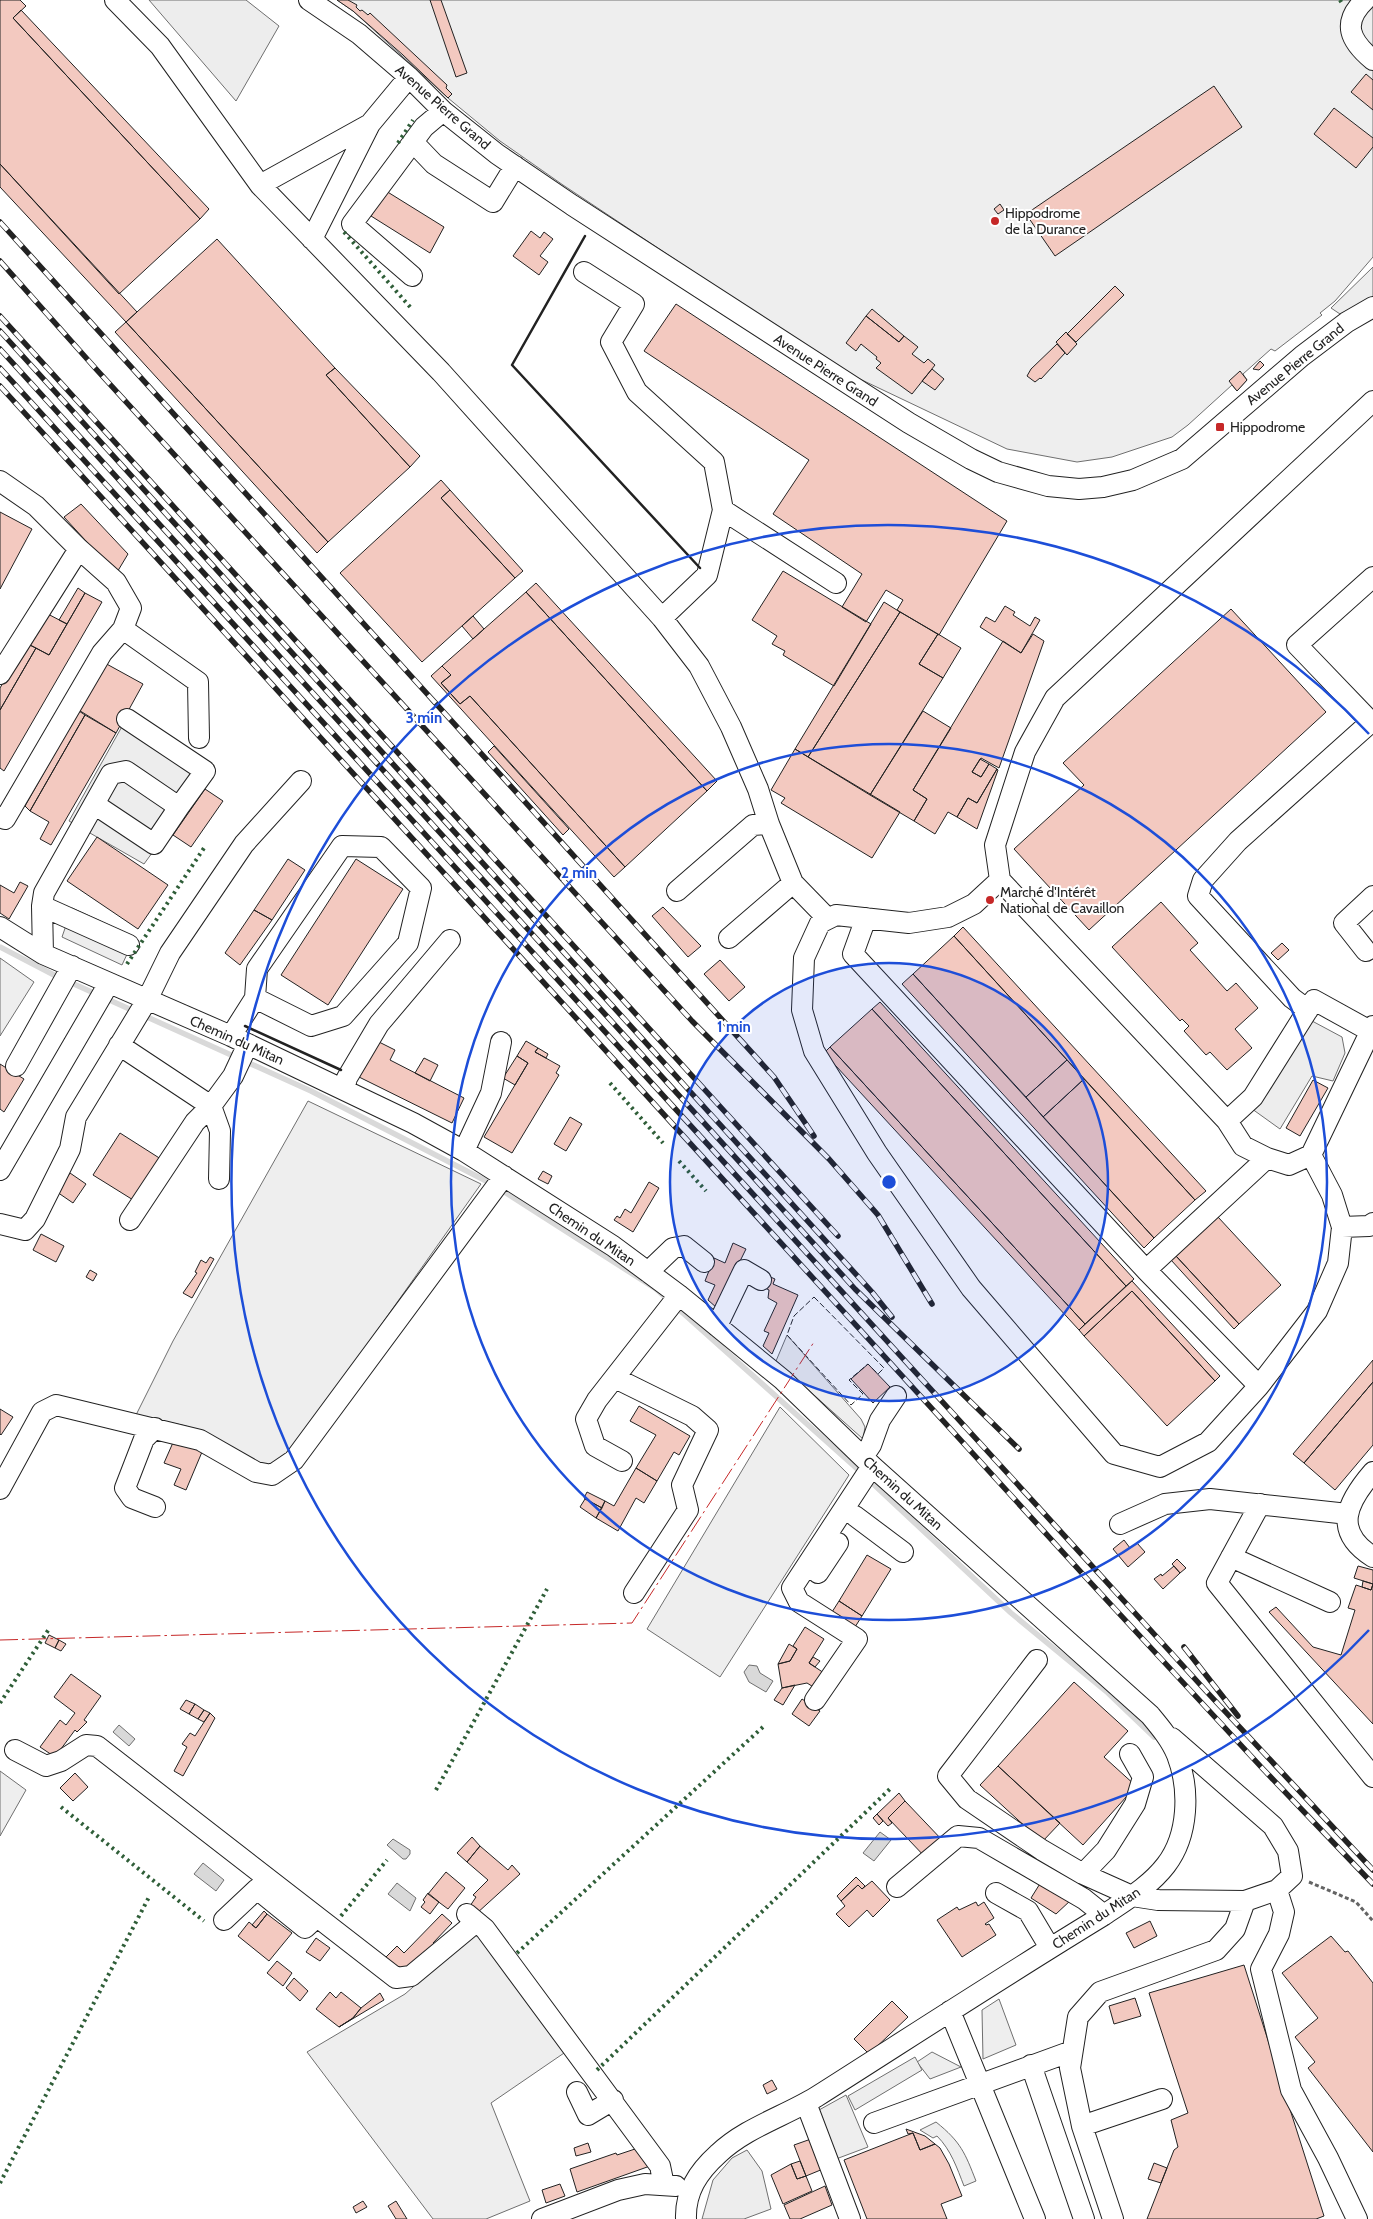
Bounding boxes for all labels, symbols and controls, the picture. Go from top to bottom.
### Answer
street label: Avenue Pierre Grand [392,61,494,153]
place label: Hippodrome de la Durance [1005,204,1086,238]
marker: Hippodrome de la Durance [989,215,1001,227]
street label: Avenue Pierre Grand [1242,319,1348,409]
street label: Avenue Pierre Grand [771,330,881,410]
place label: Hippodrome [1230,418,1305,436]
marker: Hippodrome [1214,421,1226,433]
text: 3 min [406,709,442,727]
text: 2 min [561,864,597,882]
place label: Marché d'Intérêt National de Cavaillon [1000,883,1125,917]
marker: Marché d'Intérêt National de Cavaillon [984,894,996,906]
street label: Chemin du Mitan [187,1011,287,1069]
text: 1 min [717,1018,751,1036]
centre of rings [880,1173,898,1191]
street label: Chemin du Mitan [545,1198,639,1270]
street label: Chemin du Mitan [859,1452,947,1534]
street label: Chemin du Mitan [1049,1883,1144,1953]

